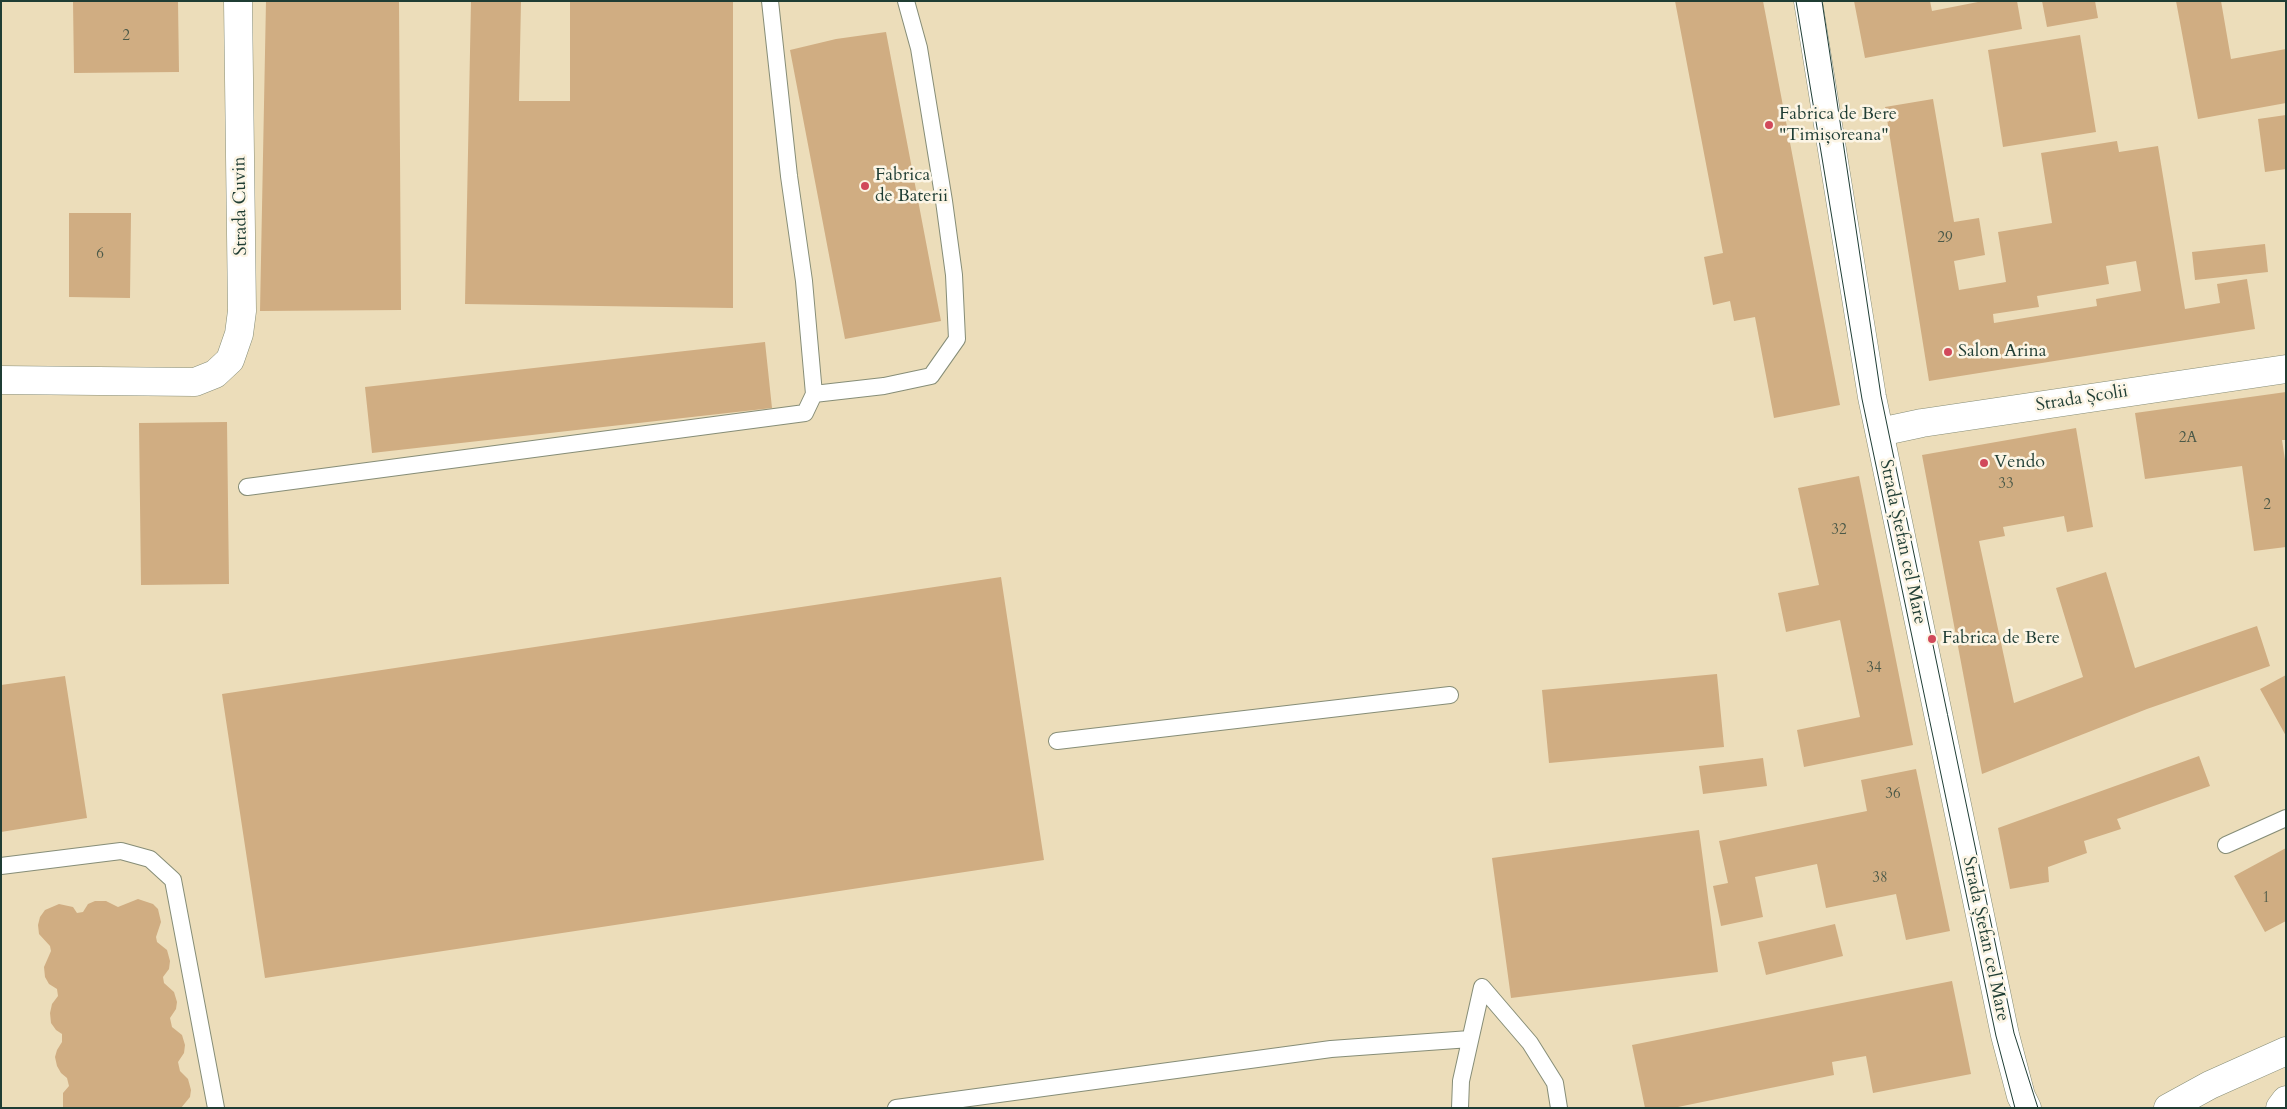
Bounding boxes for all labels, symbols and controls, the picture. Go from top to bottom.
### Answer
house number: 2 [122,28,130,46]
place label: Fabrica de Bere "Timișoreana" [1779,104,1897,146]
marker: Fabrica de Bere "Timișoreana" [1763,119,1775,131]
street label: Strada Cuvin [229,156,253,256]
place label: Fabrica de Baterii [875,165,948,208]
marker: Fabrica de Baterii [859,180,871,192]
house number: 29 [1937,230,1953,248]
house number: 6 [96,246,104,264]
place label: Salon Arina [1958,341,2047,363]
marker: Salon Arina [1942,346,1954,358]
street label: Strada Școlii [2034,381,2130,417]
house number: 2A [2179,430,2197,448]
place label: Vendo [1994,452,2045,474]
marker: Vendo [1978,457,1990,469]
street label: Strada Ștefan cel Mare [1874,458,1930,626]
house number: 33 [1998,476,2014,494]
house number: 2 [2263,497,2271,515]
house number: 32 [1831,522,1847,540]
place label: Fabrica de Bere [1942,628,2060,650]
marker: Fabrica de Bere [1926,633,1938,645]
house number: 34 [1866,660,1882,678]
house number: 36 [1885,786,1901,804]
street label: Strada Ștefan cel Mare [1957,855,2013,1023]
house number: 38 [1872,870,1888,888]
house number: 1 [2262,890,2270,908]

